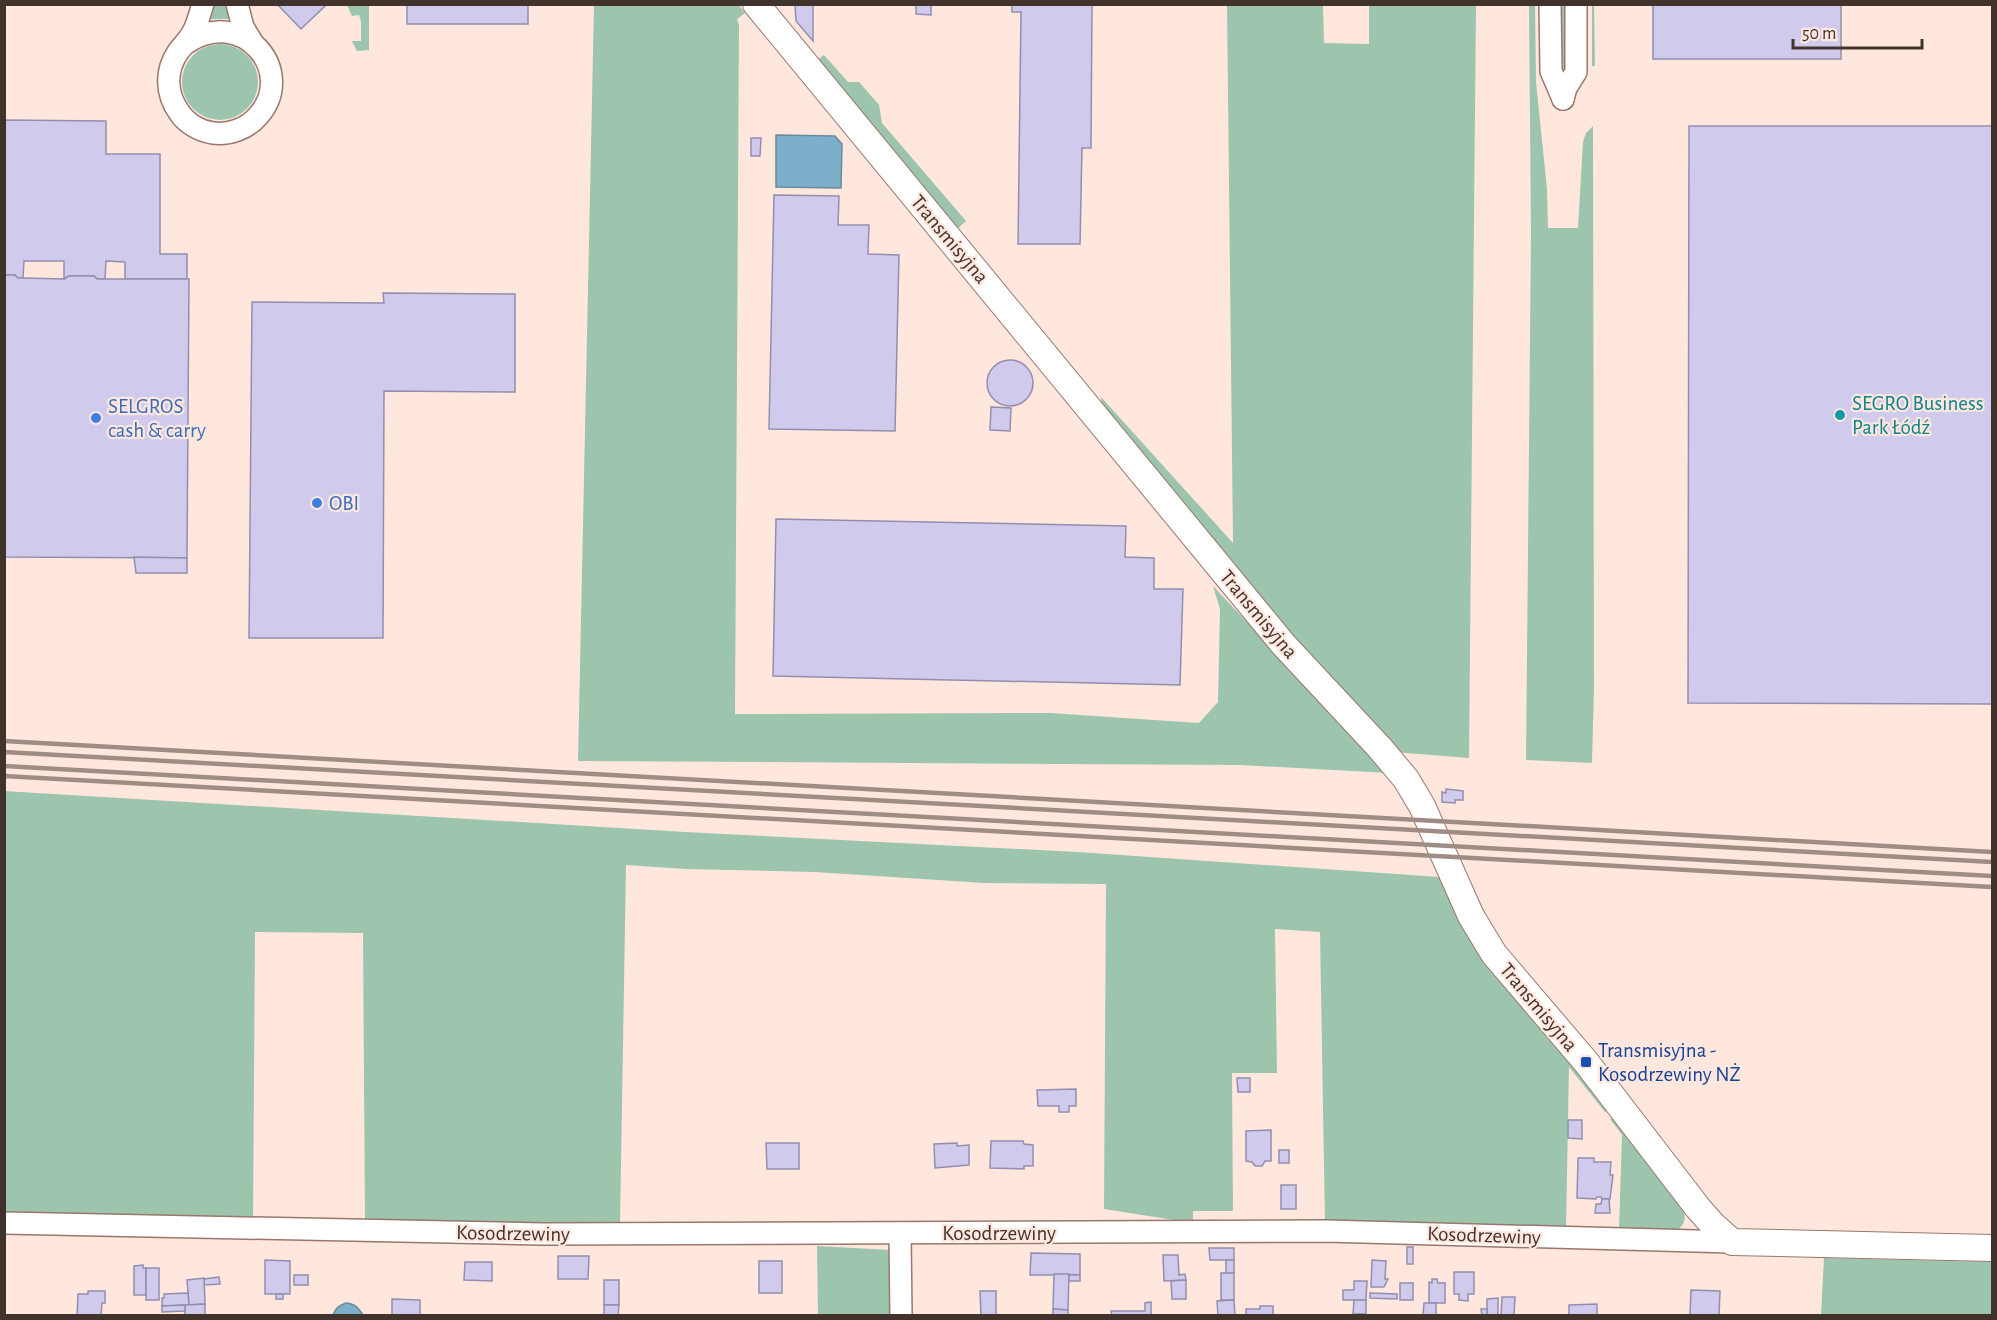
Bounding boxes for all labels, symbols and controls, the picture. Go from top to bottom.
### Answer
scale bar [1793,12,1922,50]
text: 50 m [1802,25,1836,43]
street label: Transmisyjna [907,191,993,288]
place label: SEGRO Business Park Łódź [1852,393,1983,438]
place label: SELGROS cash & carry [108,396,206,441]
marker: SEGRO Business Park Łódź [1833,408,1847,422]
marker: SELGROS cash & carry [89,411,103,425]
place label: OBI [329,493,359,514]
marker: OBI [310,496,324,510]
street label: Transmisyjna [1216,566,1302,663]
street label: Transmisyjna [1496,959,1582,1056]
place label: Transmisyjna - Kosodrzewiny NŻ [1598,1040,1741,1085]
marker: Transmisyjna - Kosodrzewiny NŻ [1579,1055,1593,1069]
street label: Kosodrzewiny [456,1222,570,1245]
street label: Kosodrzewiny [942,1223,1056,1244]
street label: Kosodrzewiny [1427,1223,1541,1248]

